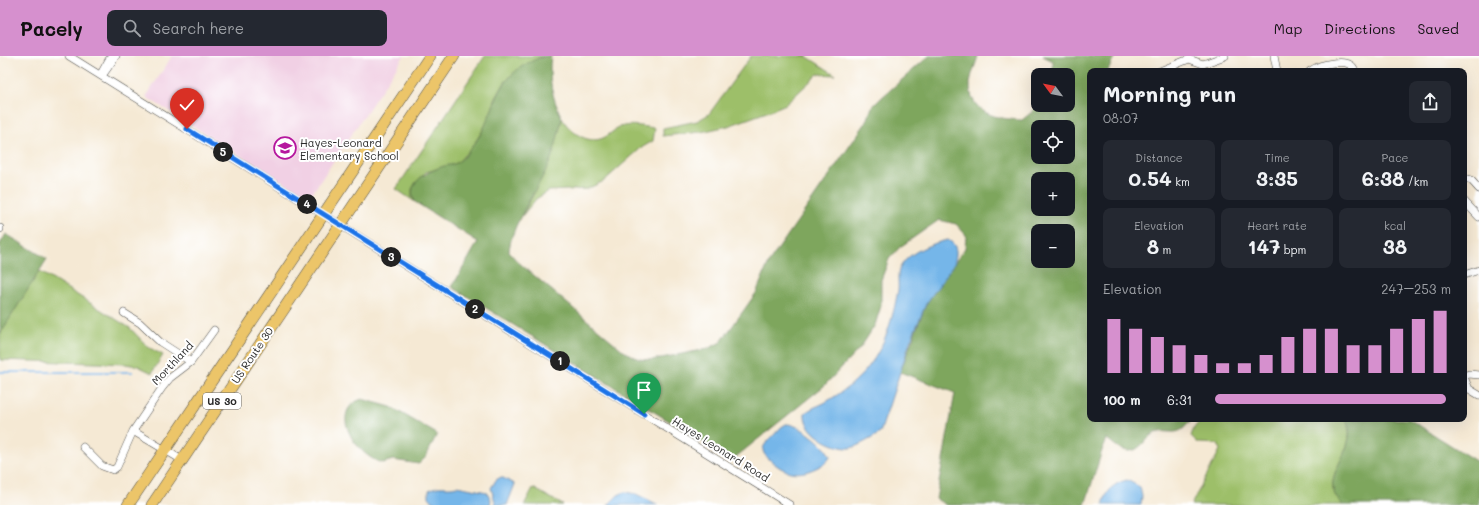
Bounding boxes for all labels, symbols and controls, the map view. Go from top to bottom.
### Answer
search box [107,10,387,46]
text: Pacely [20,16,83,41]
icon: search [121,17,143,39]
text: Search here [153,18,244,38]
text: Map [1274,19,1302,38]
text: Directions [1324,19,1395,38]
text: Saved [1417,19,1459,38]
north arrow [1031,68,1075,112]
map controls [1031,68,1075,268]
text: Morning run [1103,79,1236,108]
button: share [1409,81,1451,123]
pin [170,88,204,129]
icon: check [176,94,198,116]
text: 08:07 [1103,109,1138,126]
button: locate [1031,120,1075,164]
school or university icon: Hayes-Leonard Elementary School [272,135,298,161]
place label: Hayes-Leonard Elementary School [300,135,399,163]
pin: 5 [213,142,233,162]
text: 5 [220,144,226,159]
text: Distance [1135,150,1183,165]
text: Time [1264,150,1290,165]
text: Pace [1382,150,1408,165]
text: 0.54 [1128,165,1172,191]
text: 3:35 [1256,165,1298,191]
text: 6:38 [1362,165,1404,191]
button: + [1031,172,1075,216]
text: km [1172,174,1190,189]
text: /km [1404,174,1428,189]
pin: 4 [297,194,317,214]
text: 4 [304,196,310,211]
text: Elevation [1134,218,1184,233]
text: Heart rate [1247,218,1307,233]
text: kcal [1384,218,1406,233]
button: − [1031,224,1075,268]
text: 8 [1147,233,1159,259]
text: 147 [1248,233,1280,259]
text: 38 [1383,233,1407,259]
text: m [1159,242,1171,257]
text: bpm [1280,242,1306,257]
pin: 3 [381,247,401,267]
text: 3 [388,249,394,264]
text: Elevation [1103,280,1161,297]
text: 247–253 m [1381,280,1451,297]
pin: 2 [465,299,485,319]
text: 2 [472,301,478,316]
street label: US Route 30 [228,324,277,386]
street label: Morthland [148,338,196,388]
pin: 1 [550,351,570,371]
text: 1 [558,353,562,368]
pin [627,373,661,414]
icon: arrive [633,379,655,401]
text: 100 m [1103,391,1140,408]
text: 6:31 [1167,391,1192,408]
road number: US 30 [203,393,241,409]
street label: Hayes Leonard Road [670,413,772,485]

